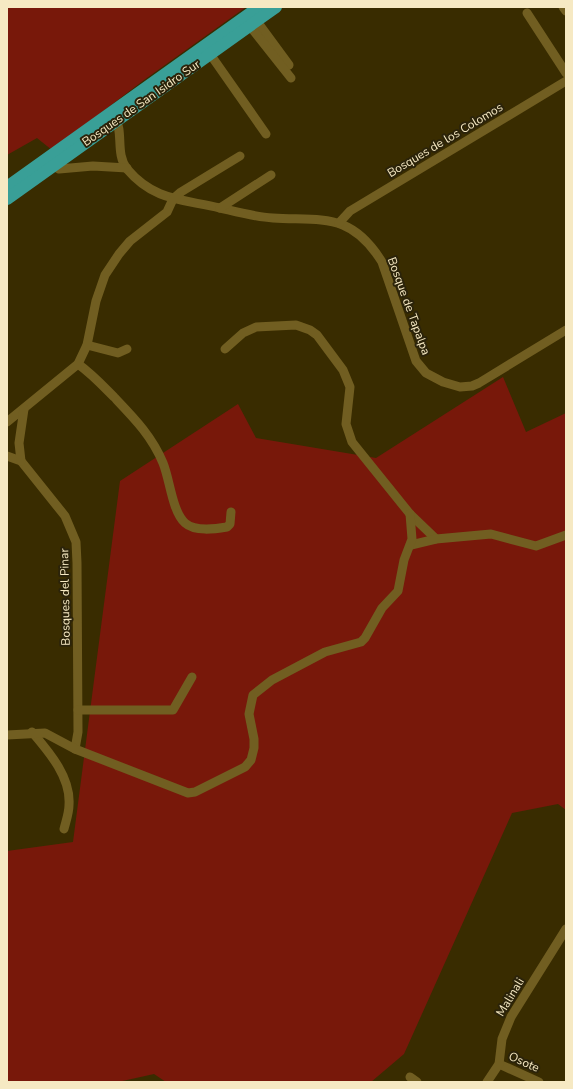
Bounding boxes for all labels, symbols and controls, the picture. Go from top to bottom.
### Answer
street label: Bosques de San Isidro Sur [79,56,204,150]
street label: Bosques de los Colomos [384,99,506,181]
street label: Bosque de Tapalpa [384,255,434,357]
street label: Bosques del Pinar [56,547,74,646]
street label: Malinali [492,975,528,1019]
street label: Osote [506,1048,542,1076]

